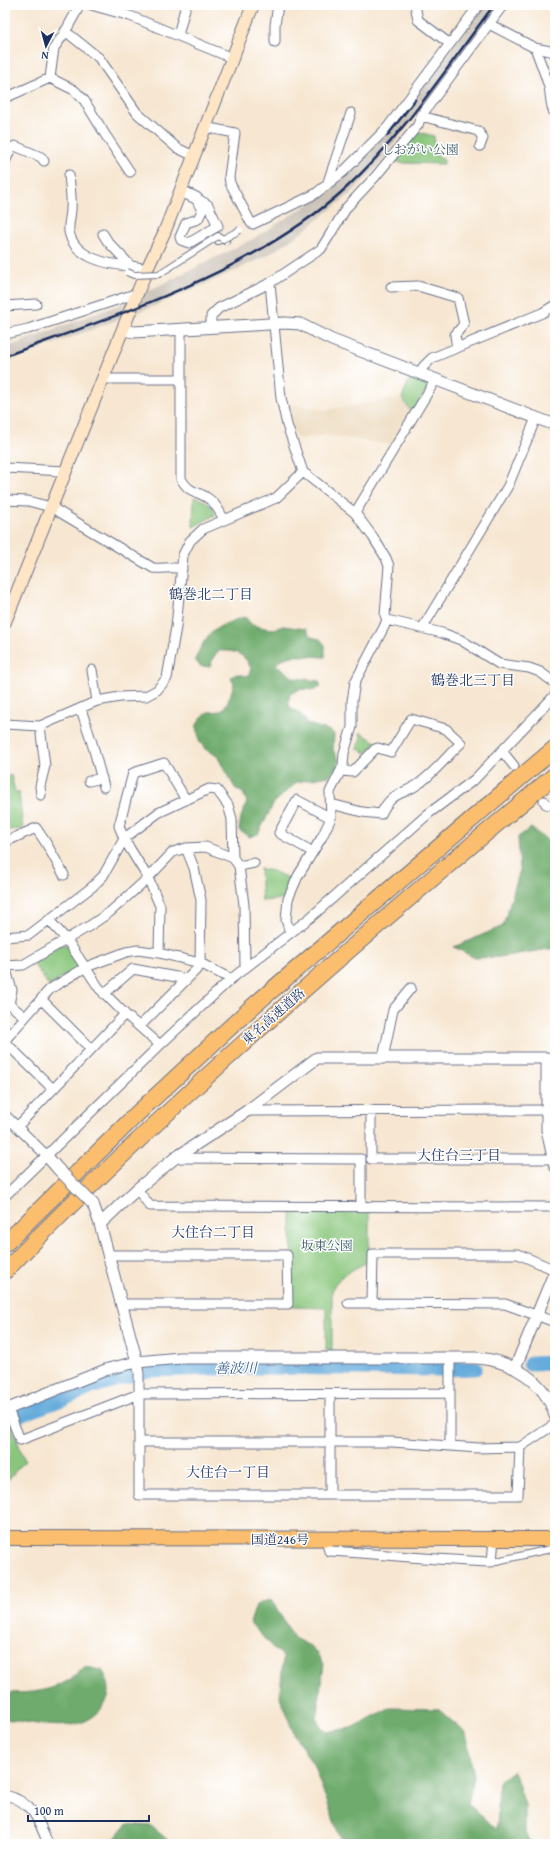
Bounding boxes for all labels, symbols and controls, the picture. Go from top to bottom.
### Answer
north arrow [26,26,66,66]
text: N [40,48,49,64]
park label: しおがい公園 [381,140,459,159]
district label: 鶴巻北二丁目 [169,584,253,604]
district label: 鶴巻北三丁目 [431,670,515,690]
street label: 東名高速道路 [238,984,309,1049]
district label: 大住台三丁目 [417,1145,501,1165]
district label: 大住台二丁目 [171,1222,255,1242]
park label: 坂東公園 [301,1236,353,1255]
water label: 善波川 [215,1358,259,1378]
district label: 大住台一丁目 [186,1462,270,1482]
street label: 国道246号 [251,1530,309,1549]
scale bar [28,1797,149,1823]
text: 100 m [34,1802,64,1819]

